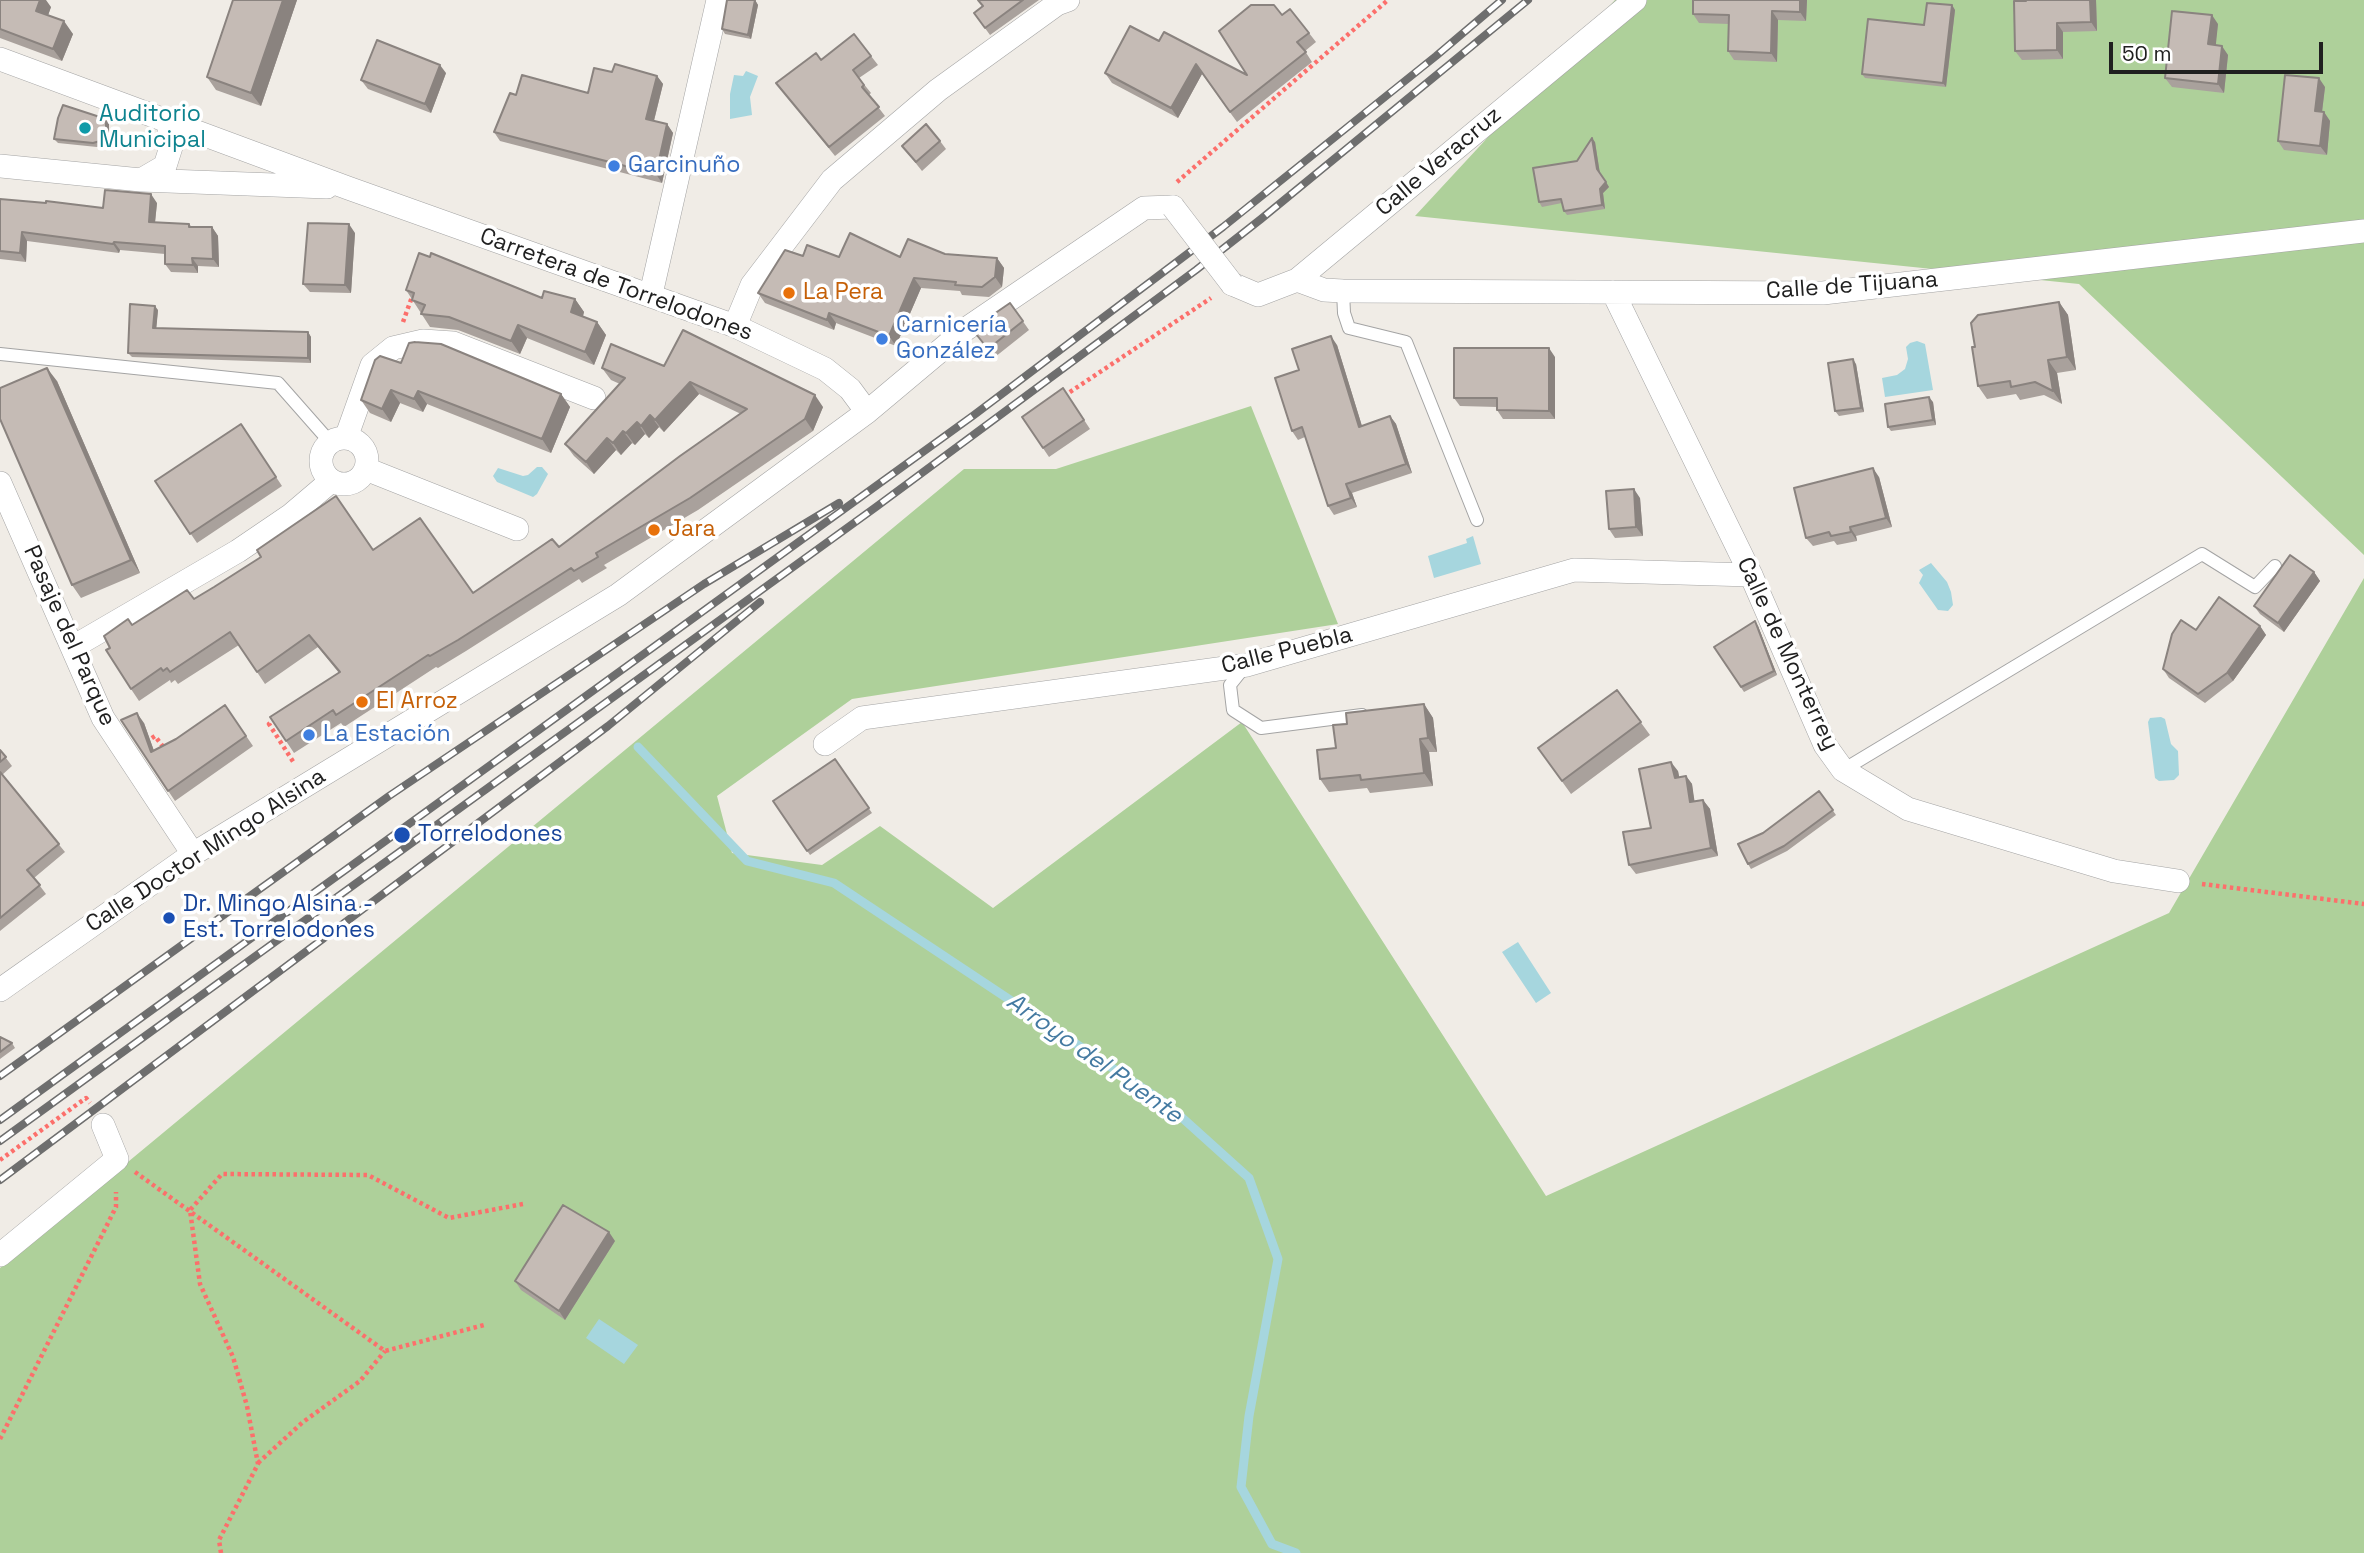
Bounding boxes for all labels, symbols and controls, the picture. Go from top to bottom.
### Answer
scale bar [2112,28,2326,72]
text: 50 m [2122,40,2172,67]
place label: Auditorio Municipal [99,101,206,155]
street label: Calle Veracruz [1371,101,1507,223]
marker: Auditorio Municipal [77,120,93,136]
place label: Garcinuño [628,152,740,180]
marker: Garcinuño [606,158,622,174]
street label: Carretera de Torrelodones [476,223,756,347]
street label: Calle de Tijuana [1765,266,1939,306]
place label: La Pera [803,279,883,307]
marker: La Pera [781,285,797,301]
place label: Carnicería González [896,312,1007,366]
marker: Carnicería González [874,331,890,347]
place label: Jara [668,516,716,544]
marker: Jara [646,522,662,538]
street label: Pasaje del Parque [17,541,121,731]
street label: Calle de Monterrey [1730,553,1844,755]
street label: Calle Puebla [1219,621,1355,681]
place label: El Arroz [376,688,458,716]
marker: El Arroz [354,694,370,710]
place label: La Estación [323,721,451,749]
marker: La Estación [301,727,317,743]
street label: Calle Doctor Mingo Alsina [81,763,331,939]
place label: Torrelodones [418,821,563,849]
marker: Torrelodones [392,825,412,845]
place label: Dr. Mingo Alsina - Est. Torrelodones [183,891,375,945]
marker: Dr. Mingo Alsina - Est. Torrelodones [161,910,177,926]
water label: Arroyo del Puente [1001,988,1187,1130]

